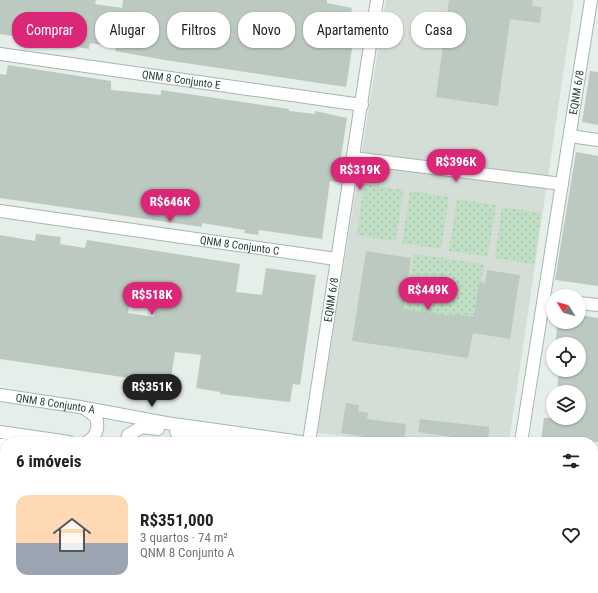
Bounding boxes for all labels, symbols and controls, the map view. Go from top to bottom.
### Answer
chip: Comprar [12,12,87,48]
chip: Alugar [95,12,159,48]
chip: Filtros [167,12,230,48]
chip: Novo [238,12,295,48]
chip: Apartamento [303,12,403,48]
chip: Casa [411,12,466,48]
street label: QNM 8 Conjunto E [141,68,222,92]
street label: EQNM 6/8 [566,69,586,115]
pin: R$396K [423,149,489,183]
text: R$396K [436,154,476,169]
pin: R$319K [327,157,393,191]
text: R$319K [340,162,380,177]
pin: R$646K [137,189,203,223]
text: R$646K [150,194,190,209]
street label: QNM 8 Conjunto C [199,233,280,257]
street label: EQNM 6/8 [321,277,341,323]
pin: R$449K [395,277,461,311]
pin: R$518K [119,282,185,316]
text: R$449K [408,282,448,297]
text: R$518K [132,287,172,302]
north arrow [546,289,586,329]
map controls [546,289,586,425]
button: locate [546,337,586,377]
pin: R$351K [119,374,185,408]
text: R$351K [132,379,172,394]
button: layers [546,385,586,425]
street label: QNM 8 Conjunto A [15,391,97,416]
icon: filters [560,450,582,472]
text: 6 imóveis [16,451,81,471]
text: R$351,000 [140,510,214,530]
icon: home [48,511,96,559]
icon: heart [560,524,582,546]
text: 3 quartos · 74 m² [140,530,228,545]
text: QNM 8 Conjunto A [140,545,235,560]

